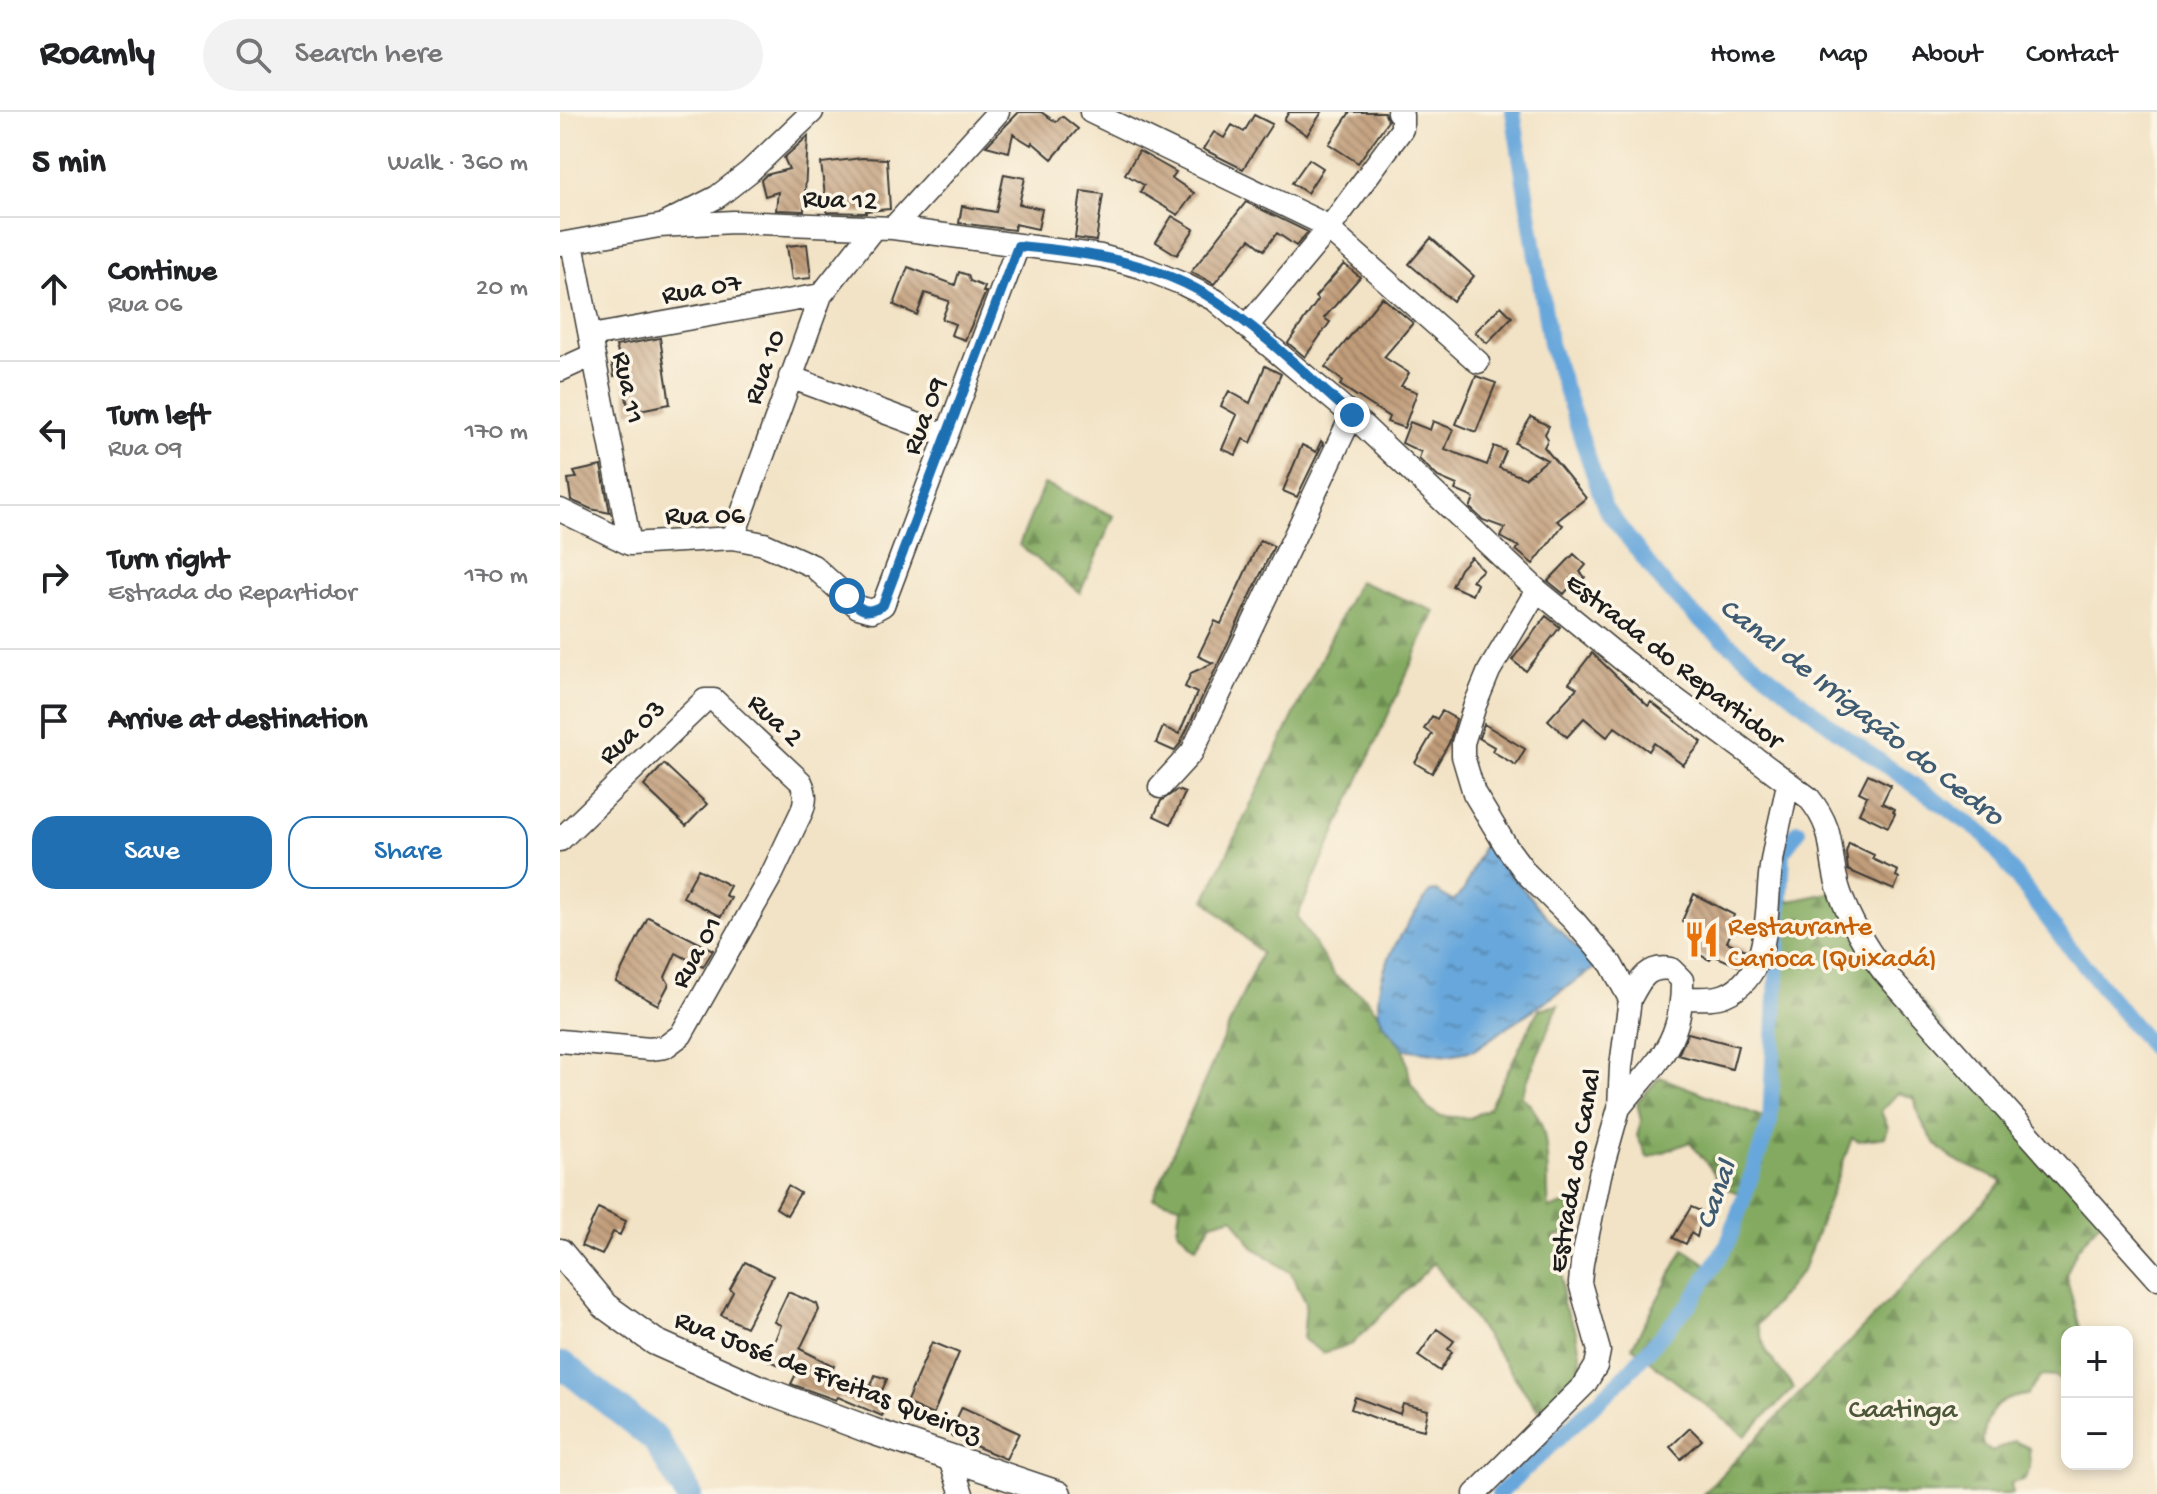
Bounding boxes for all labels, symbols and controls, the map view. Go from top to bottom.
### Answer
search box [203,19,763,91]
text: Roamly [40,33,155,77]
icon: search [231,33,275,77]
text: Search here [295,38,443,73]
text: Home [1710,39,1775,72]
text: Map [1819,39,1868,72]
text: About [1912,39,1982,72]
text: Contact [2026,39,2117,72]
text: 5 min [32,144,106,184]
text: Walk · 360 m [388,149,528,180]
street label: Rua 12 [802,184,878,219]
text: Continue [108,256,217,291]
icon: ahead [32,267,76,311]
street label: Rua 07 [659,267,746,314]
text: 20 m [476,274,528,305]
text: Rua 06 [108,291,182,322]
street label: Rua 10 [738,326,795,409]
street label: Rua 11 [603,349,650,427]
street label: Rua 09 [896,373,956,460]
route end [1334,397,1370,433]
text: Turn left [108,400,209,435]
icon: left [32,411,76,455]
text: 170 m [465,418,528,449]
text: Rua 09 [108,435,182,466]
street label: Rua 06 [665,501,746,534]
text: Turn right [108,544,228,579]
icon: right [32,555,76,599]
text: 170 m [465,562,528,593]
street label: Estrada do Repartidor [1558,567,1790,759]
route start [829,578,865,614]
text: Estrada do Repartidor [108,579,356,610]
water label: Canal de Irrigação do Cedro [1711,592,2011,836]
street label: Rua 2 [739,687,809,755]
street label: Rua 03 [593,693,674,773]
icon: arrive [32,699,76,743]
text: Arrive at destination [108,704,368,739]
button: Save [32,816,272,889]
button: Share [288,816,528,889]
street label: Rua 01 [665,911,731,995]
place label: Restaurante Carioca (Quixadá) [1728,912,1937,977]
restaurant icon: Restaurante Carioca (Quixadá) [1683,921,1721,959]
street label: Estrada do Canal [1542,1066,1611,1275]
water label: Canal [1690,1154,1748,1235]
street label: Rua José de Freitas Queiroz [669,1304,987,1453]
map controls [2061,1326,2133,1470]
button: + [2061,1326,2133,1398]
park label: Caatinga [1849,1395,1959,1428]
button: − [2061,1398,2133,1470]

